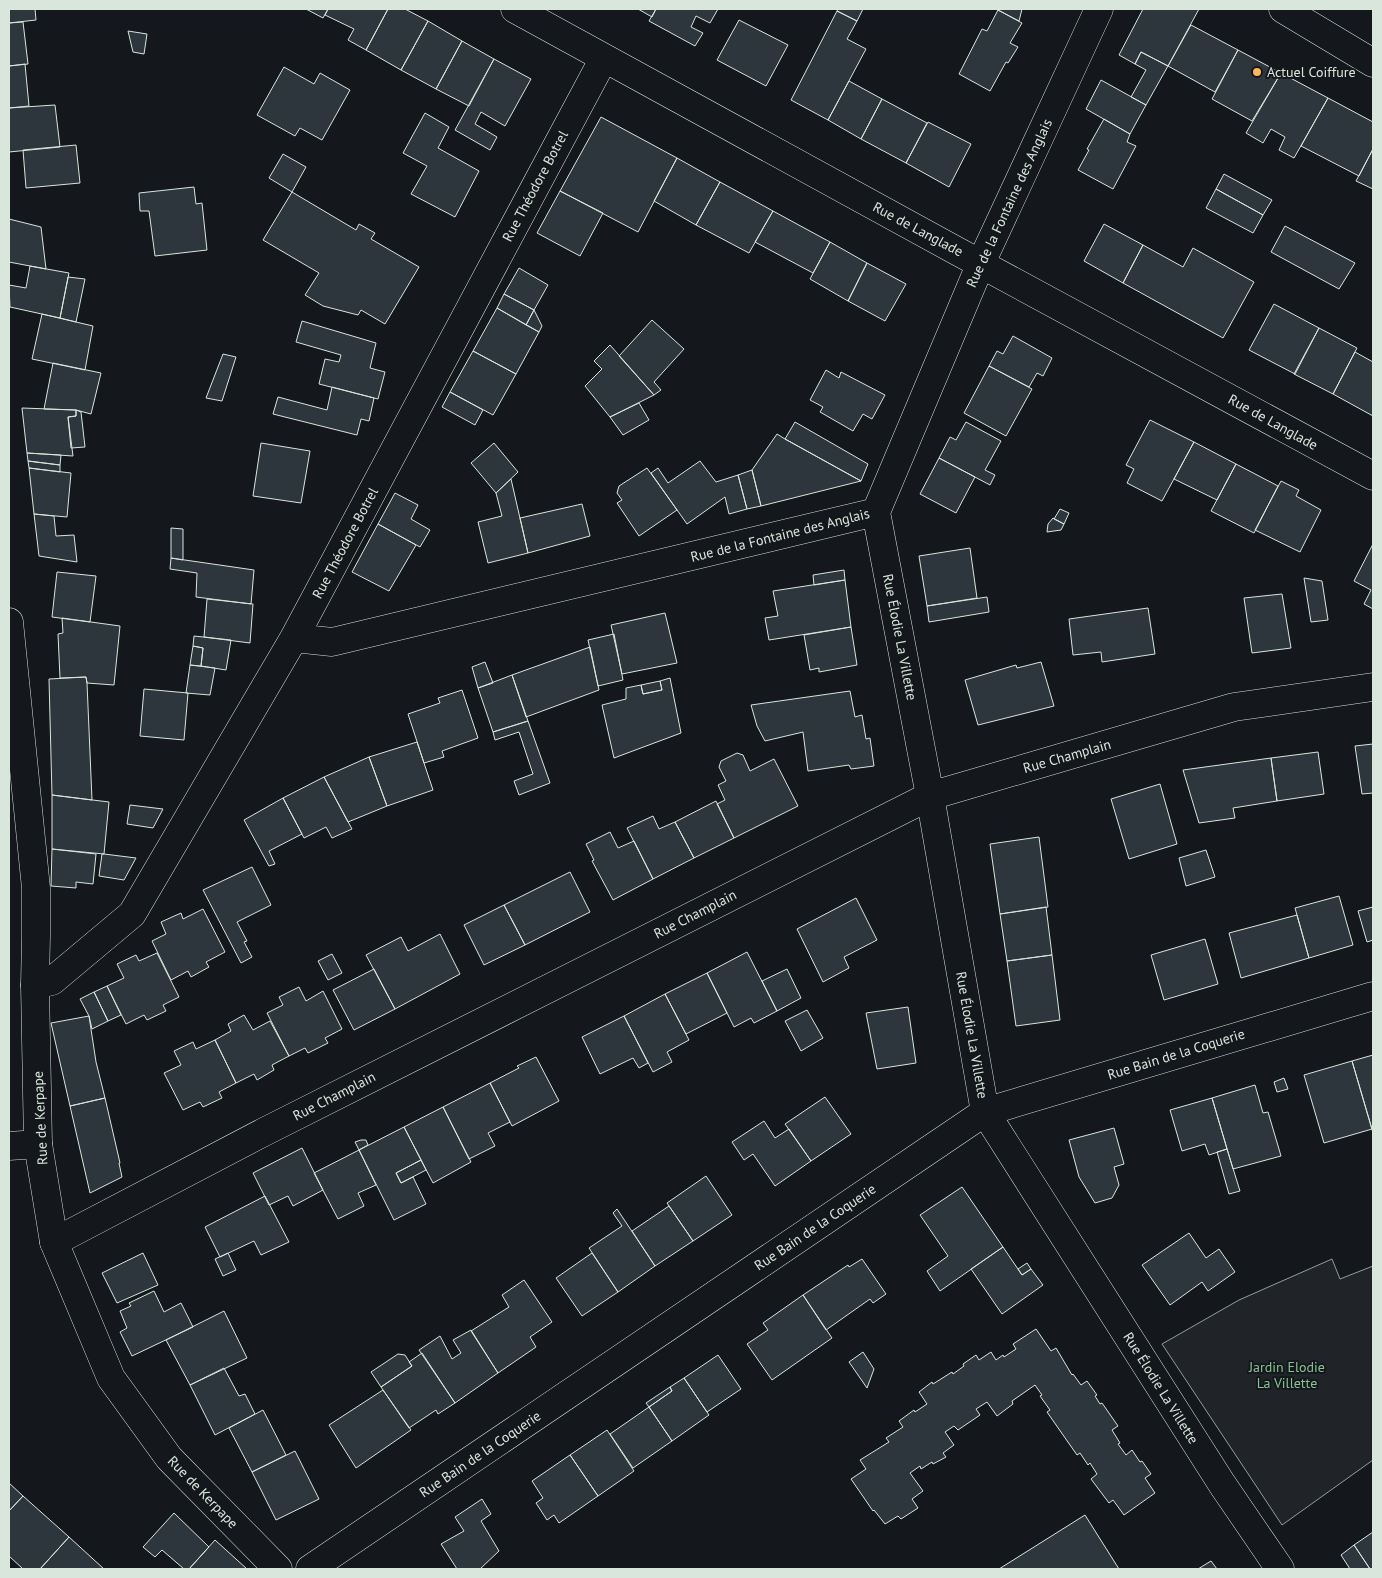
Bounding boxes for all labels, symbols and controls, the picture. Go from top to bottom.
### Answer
place label: Actuel Coiffure [1267,63,1356,81]
marker: Actuel Coiffure [1251,66,1263,78]
street label: Rue de la Fontaine des Anglais [962,116,1056,290]
street label: Rue Théodore Botrel [498,127,572,245]
street label: Rue de Langlade [870,198,966,260]
street label: Rue de Langlade [1225,390,1321,454]
street label: Rue Théodore Botrel [308,484,382,602]
street label: Rue de la Fontaine des Anglais [689,504,872,566]
street label: Rue Élodie La Villette [879,572,921,702]
street label: Rue Champlain [1021,735,1113,777]
street label: Rue Champlain [651,885,739,943]
street label: Rue Élodie La Villette [952,970,992,1100]
street label: Rue Bain de la Coquerie [1105,1025,1247,1083]
street label: Rue Champlain [290,1067,378,1125]
street label: Rue de Kerpape [29,1071,51,1165]
street label: Rue Bain de la Coquerie [751,1180,879,1274]
street label: Rue Élodie La Villette [1119,1329,1203,1447]
park label: Jardin Elodie La Villette [1248,1358,1325,1392]
street label: Rue Bain de la Coquerie [416,1407,544,1501]
street label: Rue de Kerpape [164,1452,242,1532]

